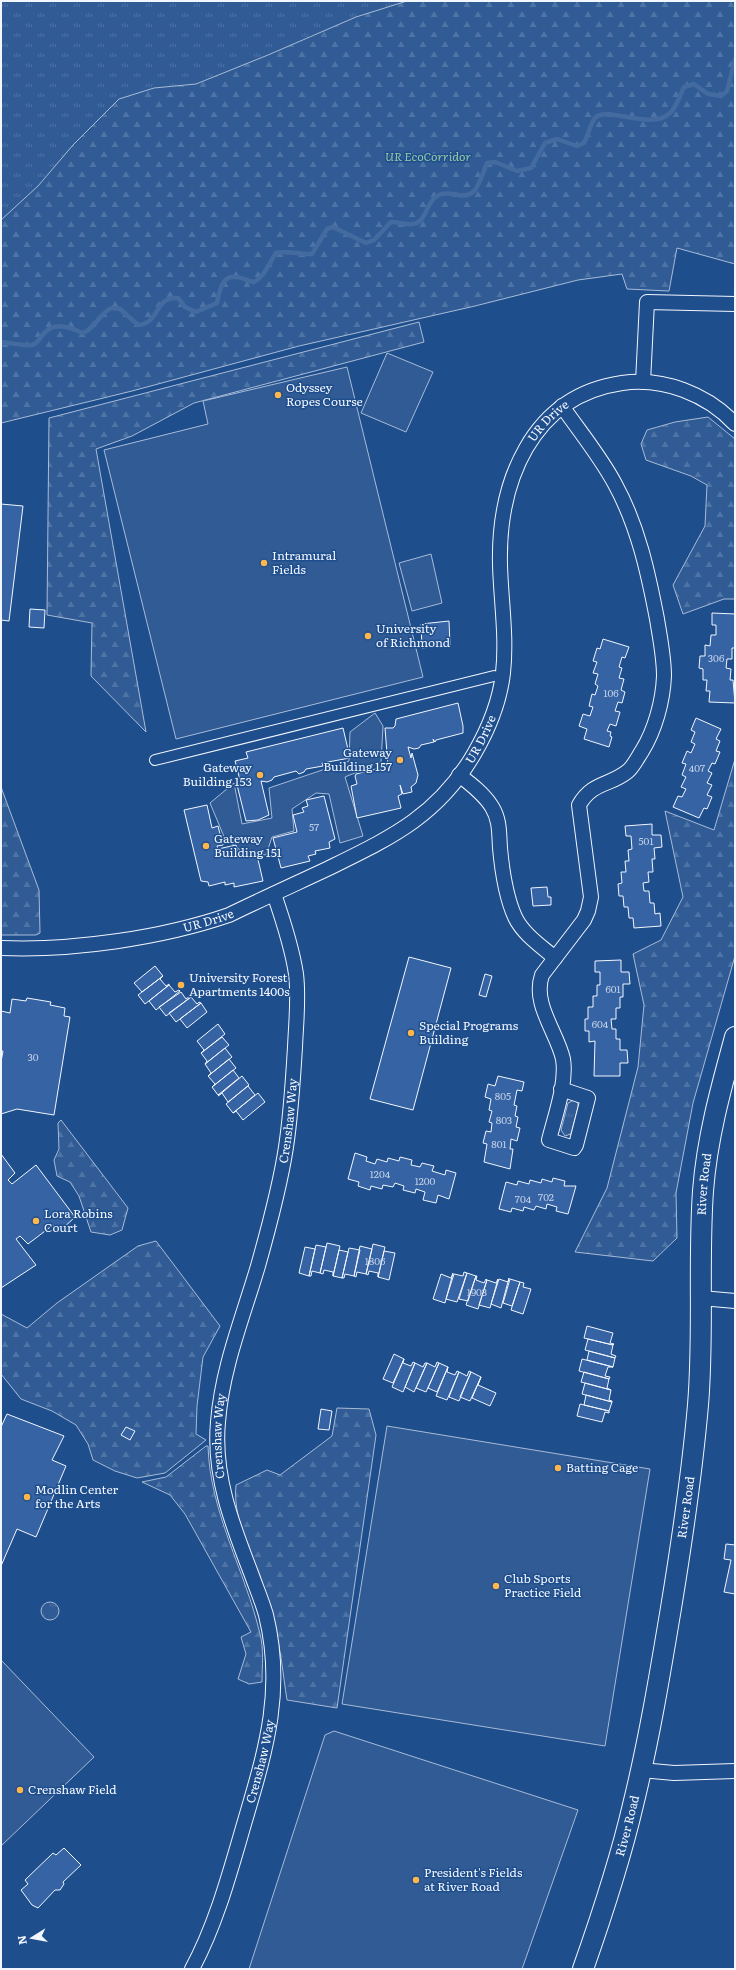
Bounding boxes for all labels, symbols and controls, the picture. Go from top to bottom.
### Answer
park label: UR EcoCorridor [385,147,471,165]
place label: Odyssey Ropes Course [286,378,363,410]
marker: Odyssey Ropes Course [273,390,283,400]
street label: UR Drive [523,395,572,445]
place label: Intramural Fields [272,546,336,578]
marker: Intramural Fields [259,558,269,568]
place label: University of Richmond [376,619,451,651]
marker: University of Richmond [363,631,373,641]
house number: 306 [708,650,725,665]
house number: 106 [603,685,619,700]
street label: UR Drive [460,712,500,767]
place label: Gateway Building 157 [323,743,392,775]
marker: Gateway Building 157 [395,755,405,765]
place label: Gateway Building 153 [183,758,252,790]
house number: 407 [689,760,705,775]
marker: Gateway Building 153 [255,770,265,780]
house number: 57 [309,819,319,834]
place label: Gateway Building 151 [214,829,282,861]
house number: 501 [639,833,653,848]
marker: Gateway Building 151 [201,841,211,851]
street label: UR Drive [181,904,237,936]
place label: University Forest Apartments 1400s [189,968,290,1000]
marker: University Forest Apartments 1400s [176,980,186,990]
house number: 601 [605,981,621,996]
place label: Special Programs Building [419,1016,519,1048]
house number: 604 [592,1016,609,1031]
marker: Special Programs Building [406,1028,416,1038]
house number: 30 [27,1049,39,1064]
street label: Crenshaw Way [273,1077,301,1165]
house number: 805 [495,1088,511,1103]
house number: 803 [496,1112,512,1127]
house number: 801 [491,1136,507,1151]
street label: River Road [692,1151,715,1216]
house number: 1204 [370,1166,391,1181]
house number: 1200 [415,1173,436,1188]
house number: 702 [538,1189,554,1204]
house number: 704 [515,1191,532,1206]
place label: Lora Robins Court [44,1204,113,1236]
marker: Lora Robins Court [31,1216,41,1226]
house number: 1806 [365,1253,386,1268]
house number: 1903 [467,1284,487,1299]
street label: Crenshaw Way [207,1392,230,1480]
place label: Batting Cage [566,1458,638,1476]
marker: Batting Cage [553,1463,563,1473]
street label: River Road [672,1474,698,1540]
place label: Modlin Center for the Arts [35,1480,119,1512]
marker: Modlin Center for the Arts [22,1492,32,1502]
place label: Club Sports Practice Field [504,1569,582,1601]
marker: Club Sports Practice Field [491,1581,501,1591]
street label: Crenshaw Way [241,1718,278,1805]
place label: Crenshaw Field [28,1780,117,1798]
marker: Crenshaw Field [15,1785,25,1795]
street label: River Road [610,1793,643,1858]
place label: President's Fields at River Road [424,1863,523,1895]
marker: President's Fields at River Road [411,1875,421,1885]
north arrow [12,1918,52,1958]
text: N [12,1934,30,1946]

